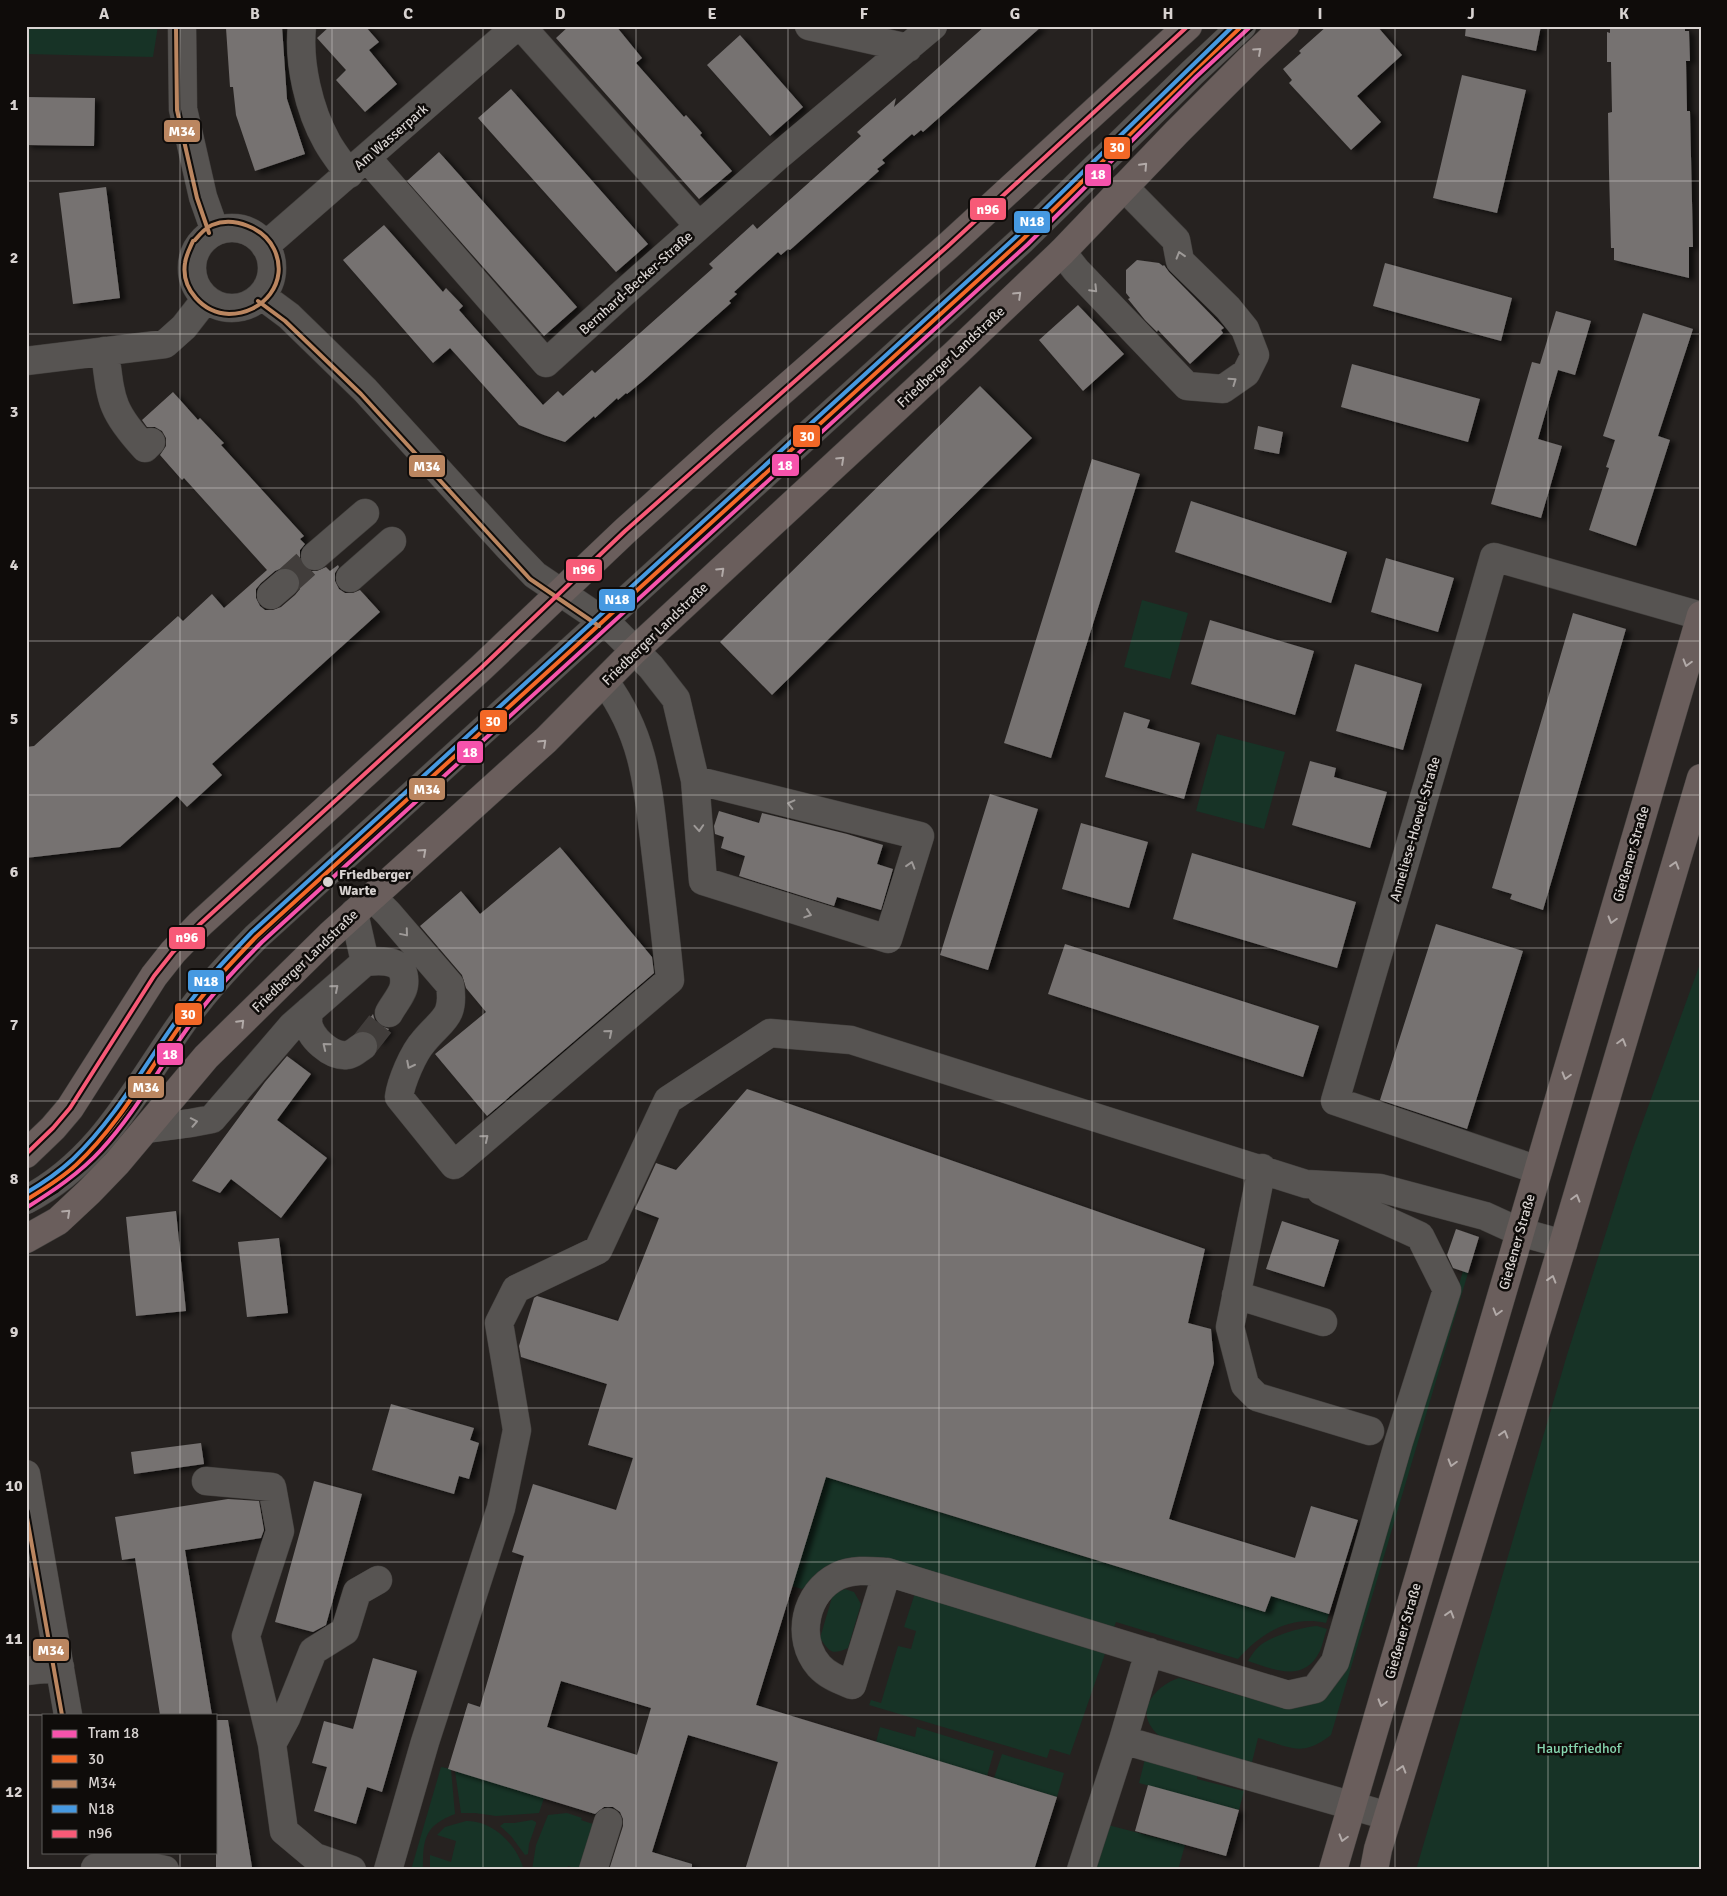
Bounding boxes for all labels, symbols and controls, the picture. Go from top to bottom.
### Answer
text: A [99,4,110,24]
text: B [250,4,260,24]
text: C [403,4,413,24]
text: D [555,4,566,24]
text: E [707,4,717,24]
text: F [860,4,869,24]
text: G [1010,4,1020,24]
text: H [1163,4,1173,24]
text: I [1317,4,1323,24]
text: J [1467,4,1475,24]
text: K [1619,4,1629,24]
one-way arrow [1253,48,1262,57]
text: 1 [10,95,19,115]
street label: Am Wasserpark [351,100,431,174]
line badge: M34 [163,119,201,143]
text: M34 [169,123,196,140]
line badge: 30 [1103,136,1131,160]
text: 30 [1109,139,1125,156]
line badge: 18 [1084,163,1112,187]
one-way arrow [1138,163,1147,172]
text: 18 [1090,166,1106,183]
line badge: n96 [969,197,1007,221]
text: n96 [977,201,1000,218]
line badge: N18 [1013,210,1051,234]
text: N18 [1020,213,1045,230]
street label: Bernhard-Becker-Straße [576,228,696,338]
text: 2 [10,248,18,268]
one-way arrow [1175,252,1185,260]
one-way arrow [1088,283,1097,292]
one-way arrow [1012,292,1021,301]
street label: Friedberger Landstraße [894,303,1008,411]
one-way arrow [1228,378,1237,387]
text: 3 [10,402,18,422]
line badge: 30 [792,424,821,448]
text: 30 [799,428,815,445]
line badge: 18 [771,453,800,477]
line badge: M34 [408,454,446,478]
text: 18 [777,457,793,474]
one-way arrow [835,457,844,466]
text: M34 [414,458,441,475]
text: 4 [10,555,19,575]
line badge: n96 [565,558,603,582]
text: n96 [573,561,596,578]
one-way arrow [716,568,725,577]
street label: Friedberger Landstraße [598,579,712,689]
line badge: N18 [598,588,636,612]
text: N18 [605,591,630,608]
one-way arrow [1682,658,1692,667]
text: 5 [10,709,18,729]
line badge: 30 [479,709,508,733]
text: 30 [485,713,501,730]
line badge: 18 [456,740,484,764]
one-way arrow [538,740,547,749]
text: 18 [462,744,478,761]
street label: Anneliese-Hoevel-Straße [1386,755,1444,903]
line badge: M34 [408,777,446,801]
text: M34 [414,781,441,798]
one-way arrow [787,799,796,810]
street label: Gießener Straße [1609,804,1653,904]
one-way arrow [693,825,704,833]
one-way arrow [417,849,426,858]
one-way arrow [905,861,915,869]
one-way arrow [1669,861,1679,870]
text: 6 [10,862,19,882]
place label: Friedberger Warte [339,866,411,899]
marker: Friedberger Warte [321,875,335,889]
street label: Friedberger Landstraße [248,906,362,1016]
one-way arrow [803,908,811,918]
one-way arrow [1607,915,1617,923]
line badge: n96 [168,926,206,950]
one-way arrow [400,927,408,936]
text: n96 [176,929,199,946]
line badge: N18 [187,969,225,993]
text: N18 [194,973,219,990]
one-way arrow [329,985,338,994]
line badge: 30 [174,1002,203,1026]
text: 30 [180,1006,196,1023]
text: 7 [10,1015,19,1035]
one-way arrow [235,1020,244,1029]
one-way arrow [603,1029,612,1038]
one-way arrow [1617,1038,1627,1046]
line badge: 18 [156,1042,184,1066]
one-way arrow [323,1044,332,1052]
text: 18 [162,1046,178,1063]
one-way arrow [406,1060,416,1069]
one-way arrow [1561,1071,1571,1079]
line badge: M34 [127,1075,165,1099]
text: M34 [133,1079,160,1096]
one-way arrow [190,1118,199,1128]
one-way arrow [479,1135,488,1144]
text: 8 [10,1169,19,1189]
street label: Gießener Straße [1495,1192,1539,1292]
one-way arrow [1571,1194,1581,1202]
one-way arrow [61,1210,70,1219]
one-way arrow [1546,1275,1556,1284]
one-way arrow [1492,1308,1502,1316]
text: 9 [10,1322,19,1342]
one-way arrow [1499,1431,1509,1439]
one-way arrow [1448,1458,1458,1466]
text: 10 [5,1476,23,1496]
street label: Gießener Straße [1381,1581,1425,1681]
one-way arrow [1444,1610,1454,1618]
text: 11 [5,1629,23,1649]
line badge: M34 [32,1638,70,1662]
text: M34 [38,1642,65,1659]
one-way arrow [1378,1698,1388,1706]
legend [42,1714,218,1854]
text: Tram 18 [88,1724,139,1742]
park label: Hauptfriedhof [1537,1740,1623,1757]
text: 30 [88,1750,104,1768]
one-way arrow [1397,1766,1407,1774]
text: M34 [88,1774,116,1792]
text: 12 [5,1782,23,1802]
text: N18 [88,1800,114,1818]
text: n96 [88,1824,112,1842]
one-way arrow [1338,1833,1348,1841]

